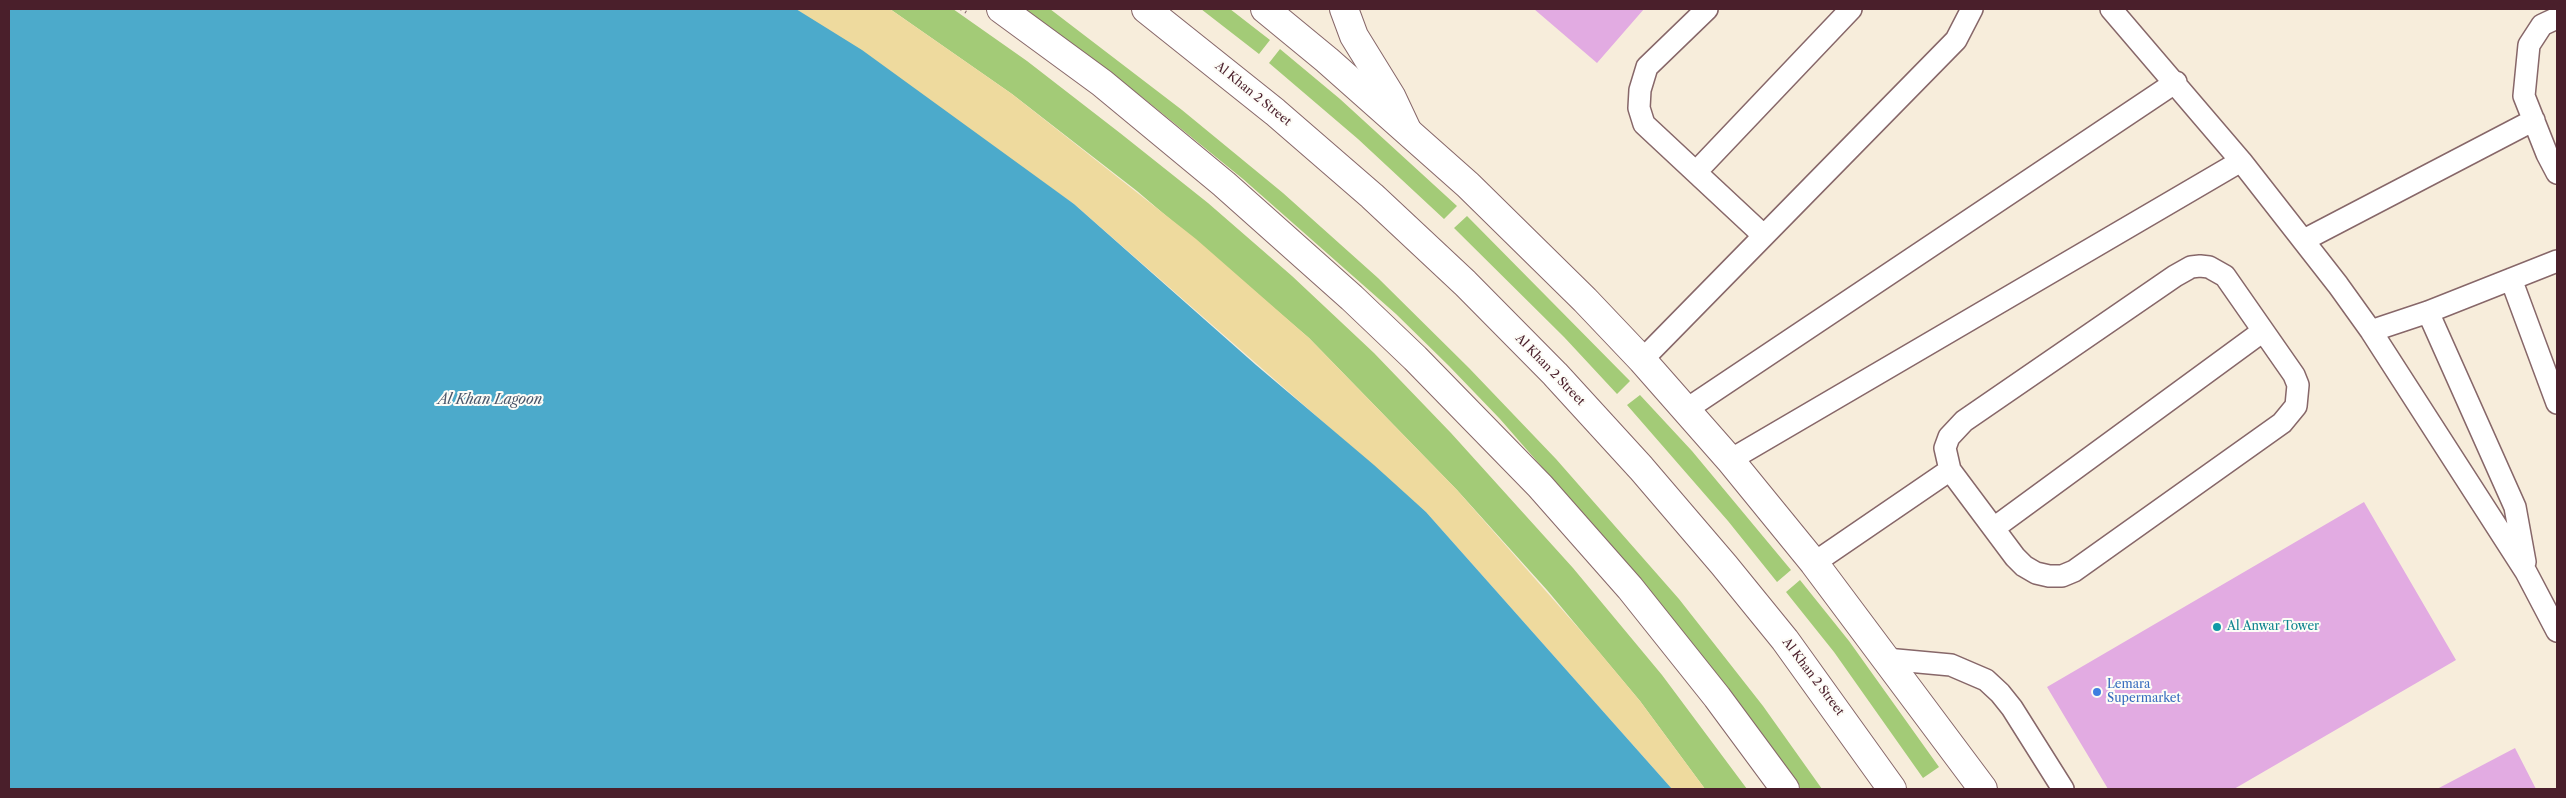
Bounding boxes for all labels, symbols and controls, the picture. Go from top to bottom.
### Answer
street label: Al Khan 2 Street [1212,59,1294,129]
street label: Al Khan 2 Street [1512,331,1588,409]
water label: Al Khan Lagoon [438,392,542,408]
place label: Al Anwar Tower [2227,620,2319,634]
marker: Al Anwar Tower [2211,621,2223,633]
street label: Al Khan 2 Street [1779,635,1847,719]
place label: Lemara Supermarket [2107,678,2181,706]
marker: Lemara Supermarket [2091,686,2103,698]

